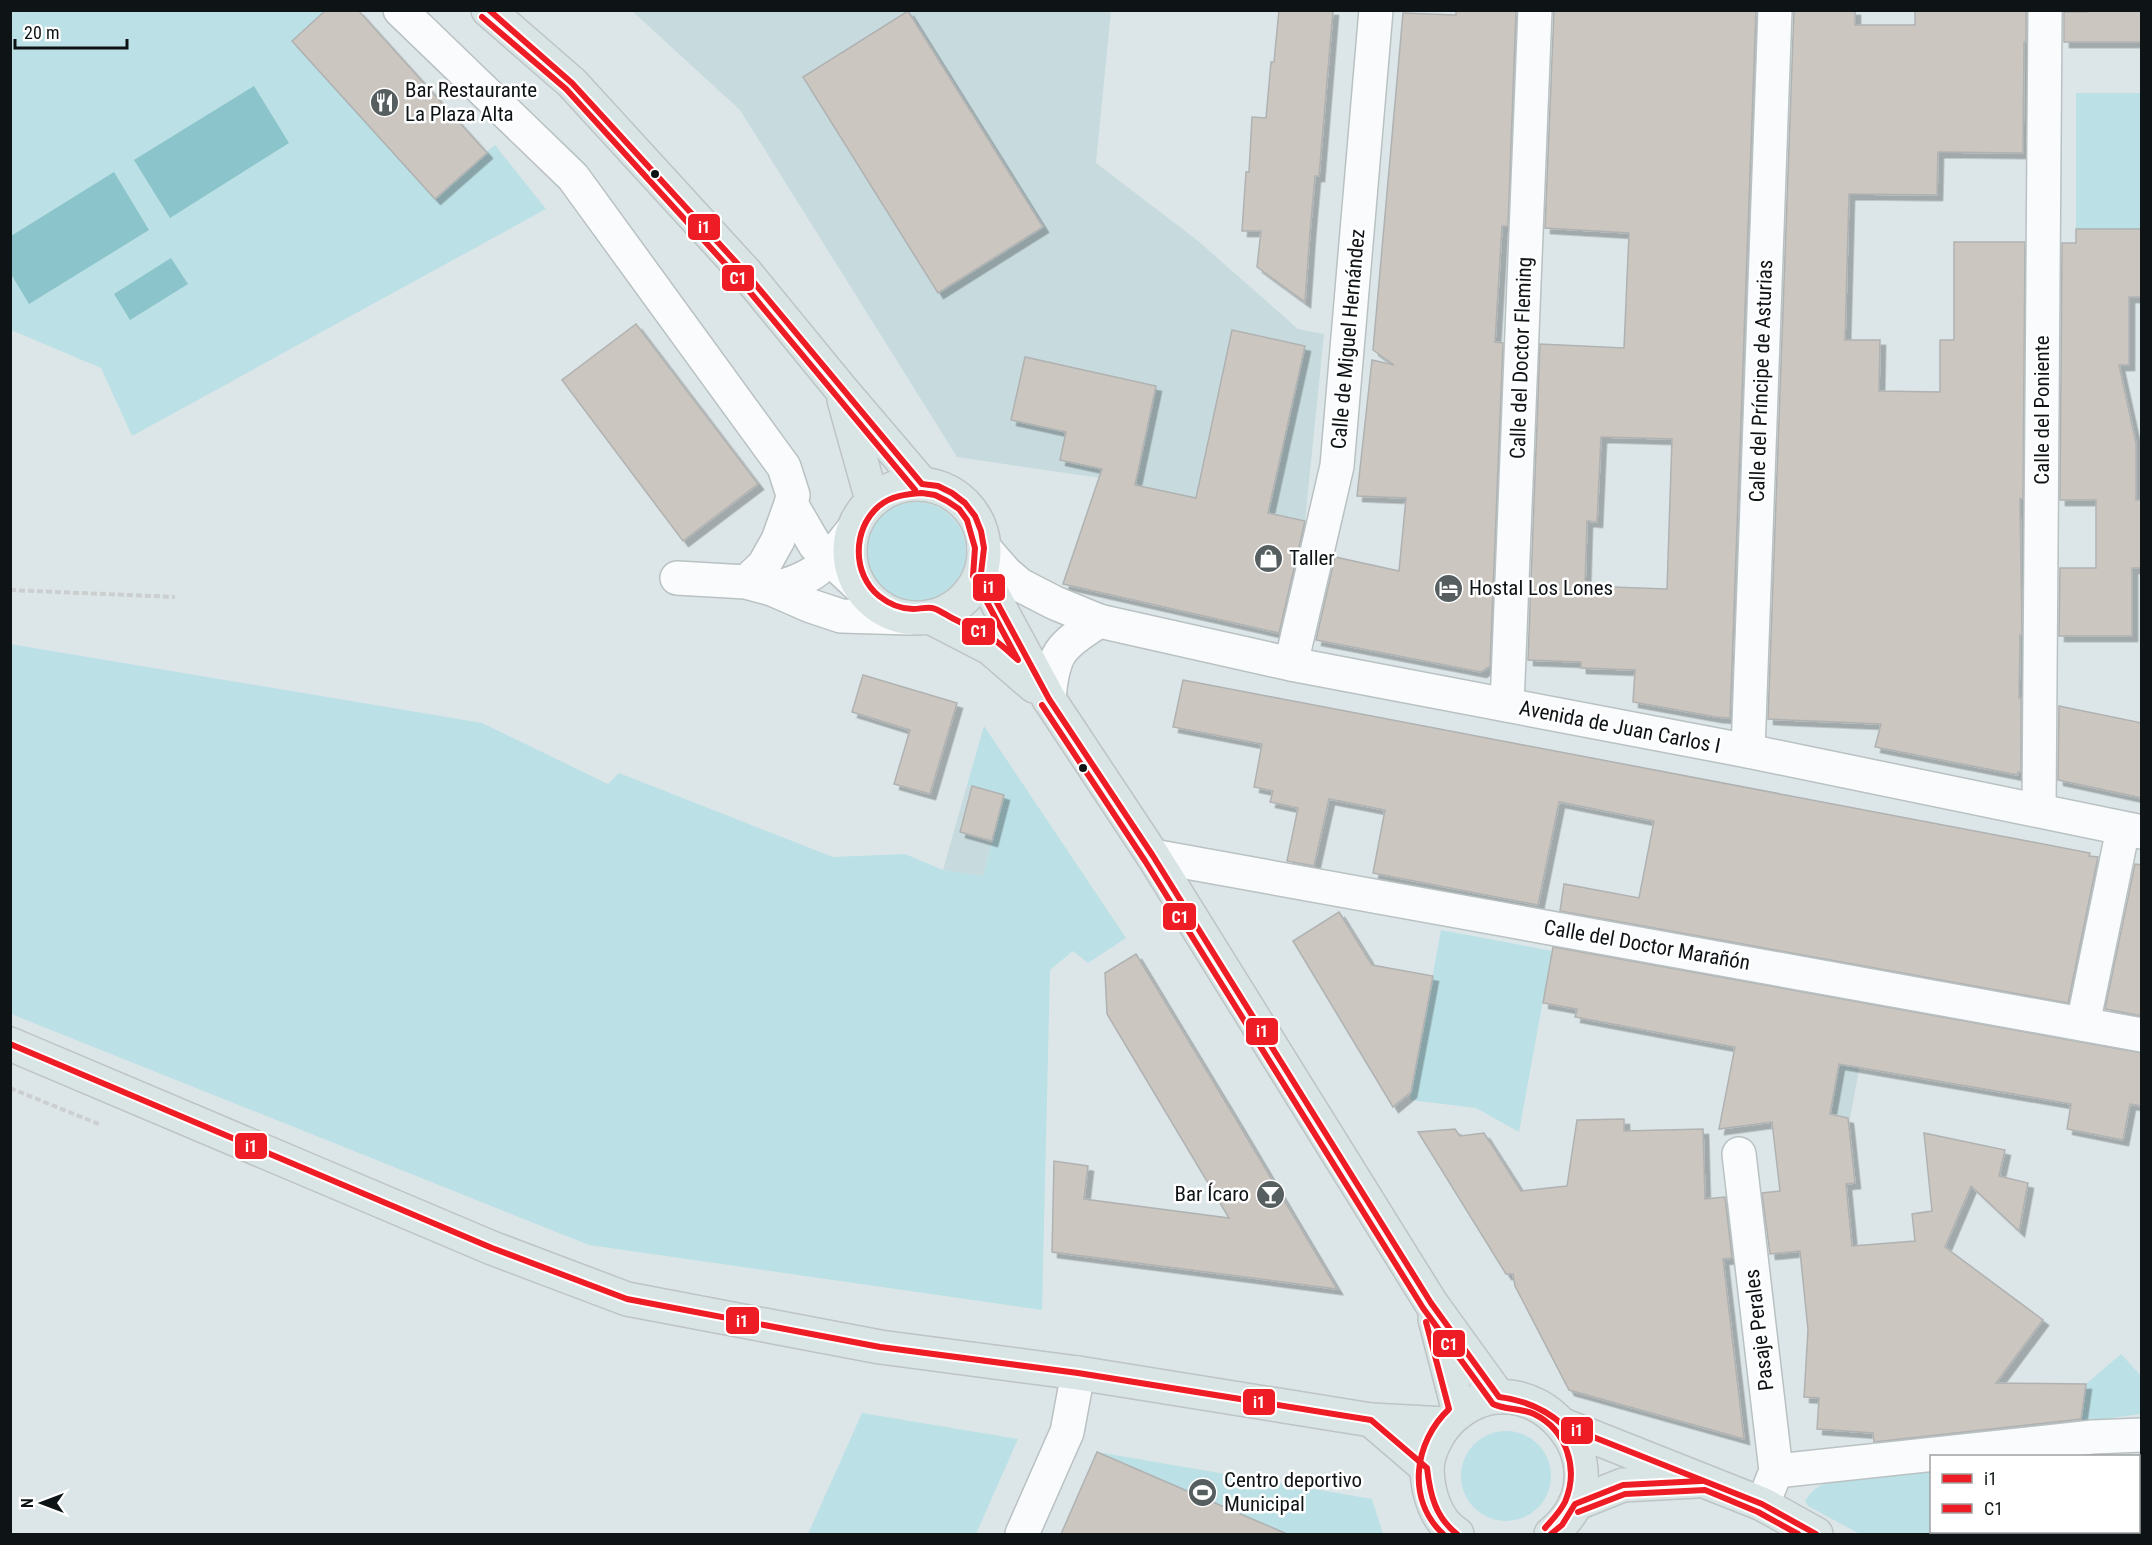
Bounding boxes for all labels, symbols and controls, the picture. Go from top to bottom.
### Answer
scale bar [15,12,128,50]
text: 20 m [24,22,59,43]
place label: Bar Restaurante La Plaza Alta [405,78,537,126]
restaurant icon: Bar Restaurante La Plaza Alta [368,86,400,118]
unlabelled marker [649,168,661,180]
line badge: i1 [687,213,721,241]
text: i1 [698,218,710,237]
street label: Calle de Miguel Hernández [1326,228,1370,450]
street label: Calle del Doctor Fleming [1505,257,1537,459]
street label: Calle del Príncipe de Asturias [1745,259,1777,503]
line badge: C1 [721,264,755,292]
text: C1 [729,269,747,288]
street label: Calle del Poniente [2030,335,2054,485]
shop icon: Taller [1252,542,1284,574]
place label: Taller [1289,546,1335,570]
hotel icon: Hostal Los Lones [1432,572,1464,604]
line badge: i1 [972,573,1006,602]
place label: Hostal Los Lones [1469,576,1613,600]
text: i1 [983,578,995,597]
line badge: C1 [961,617,996,646]
text: C1 [970,622,988,641]
street label: Avenida de Juan Carlos I [1517,696,1723,758]
unlabelled marker [1077,762,1089,774]
line badge: C1 [1162,902,1197,931]
text: C1 [1171,908,1189,927]
street label: Calle del Doctor Marañón [1542,915,1752,975]
line badge: i1 [1245,1017,1279,1046]
text: i1 [1256,1022,1268,1041]
line badge: i1 [234,1132,268,1160]
text: i1 [245,1137,257,1156]
bar icon: Bar Ícaro [1254,1178,1286,1210]
place label: Bar Ícaro [1175,1182,1249,1206]
street label: Pasaje Perales [1740,1268,1778,1392]
line badge: i1 [725,1306,760,1335]
text: i1 [736,1312,748,1331]
line badge: C1 [1432,1329,1466,1358]
text: C1 [1440,1335,1458,1354]
line badge: i1 [1242,1388,1276,1416]
text: i1 [1253,1393,1265,1412]
line badge: i1 [1560,1416,1594,1445]
text: i1 [1571,1421,1583,1440]
legend [1930,1455,2140,1533]
place label: Centro deportivo Municipal [1224,1468,1362,1516]
text: i1 [1984,1468,1997,1489]
north arrow [12,1473,72,1533]
sports icon: Centro deportivo Municipal [1187,1476,1219,1508]
text: N [18,1498,37,1508]
text: C1 [1984,1498,2003,1519]

